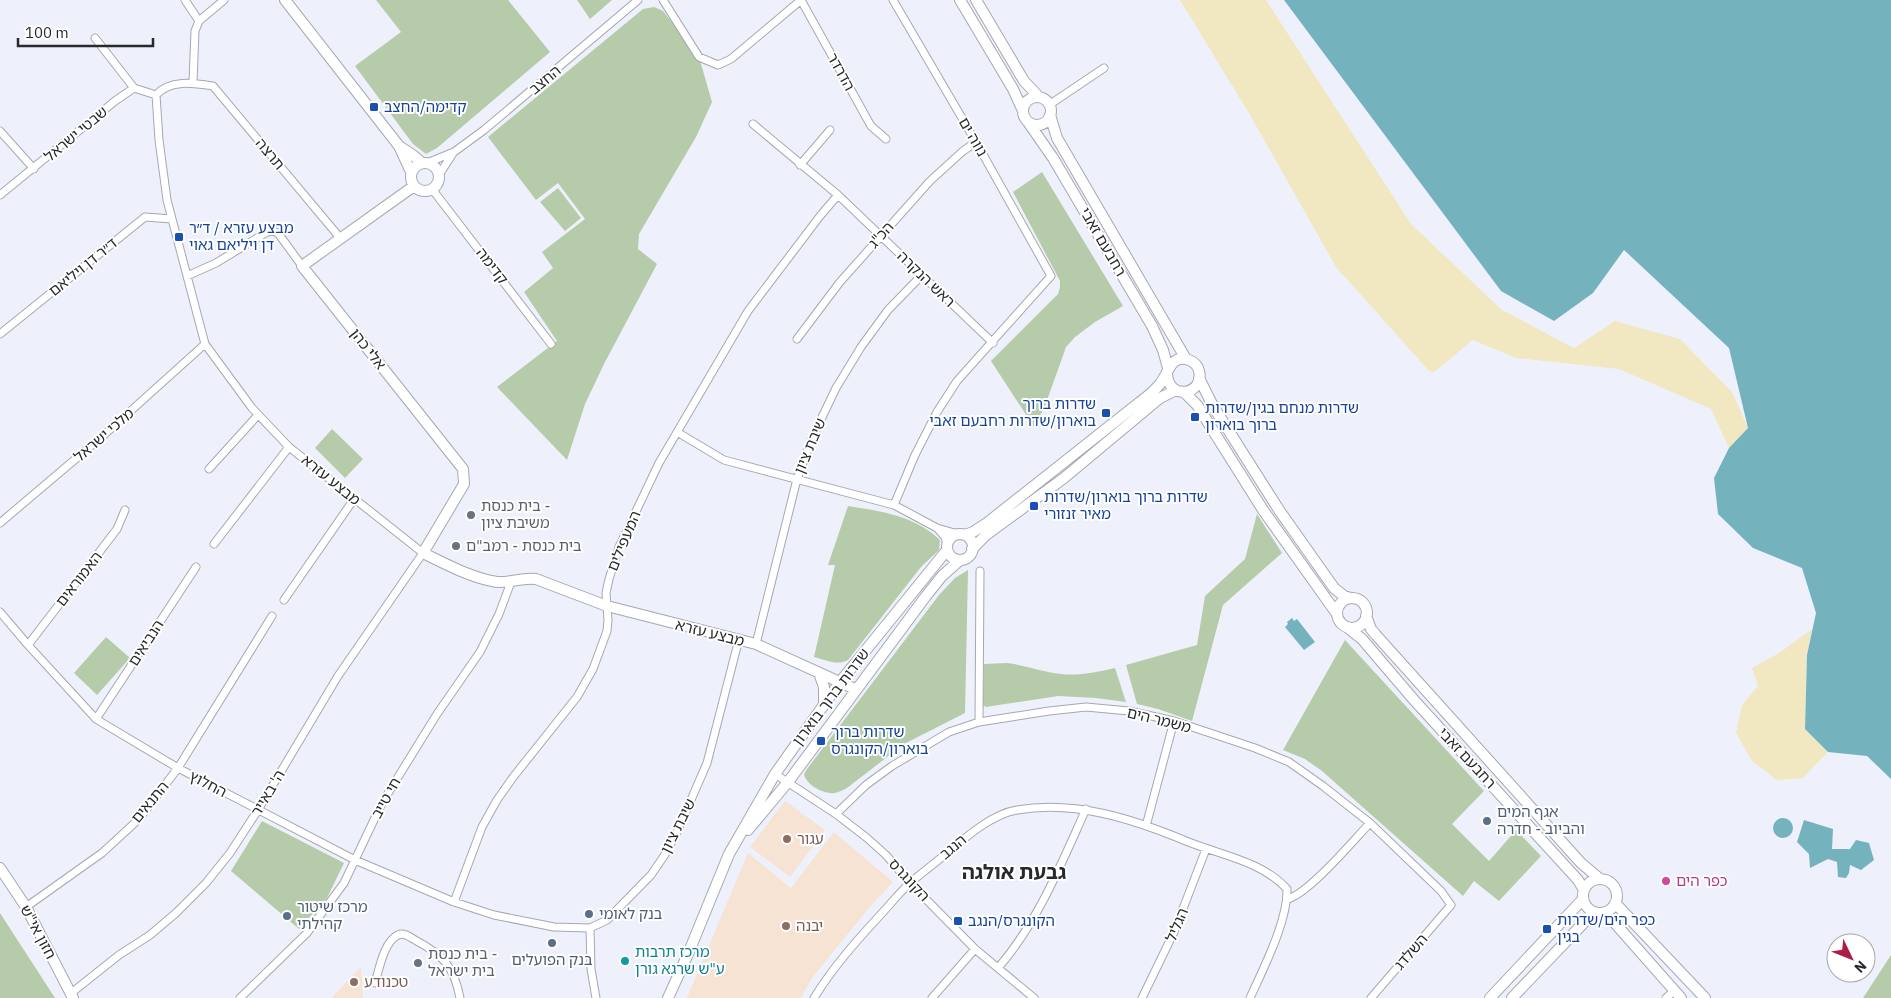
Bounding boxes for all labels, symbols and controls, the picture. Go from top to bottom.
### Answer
scale bar [18,15,152,47]
text: 100 m [25,23,69,42]
street label: הדרדר [823,50,860,94]
street label: החצב [525,61,565,98]
place label: קדימה/החצב [384,97,467,116]
marker: קדימה/החצב [368,101,380,113]
street label: שבטי ישראל [40,102,111,166]
street label: נווה ים [955,114,992,160]
street label: תרצה [252,134,289,174]
street label: רחבעם זאבי [1076,204,1131,280]
place label: מבצע עזרא / ד״ר דן ויליאם גאוי [189,218,294,254]
street label: הכ"ג [864,218,897,252]
marker: מבצע עזרא / ד״ר דן ויליאם גאוי [173,231,185,243]
street label: ד״ר דן ויליאם [45,233,121,300]
street label: קדימה [472,244,513,288]
street label: ראש הנקרה [893,246,959,311]
street label: אלי כהן [346,324,390,373]
place label: שדרות ברוך בוארון/שדרות רחבעם זאבי [929,394,1096,430]
place label: שדרות מנחם בגין/שדרות ברוך בוארון [1205,398,1359,434]
street label: מלכי ישראל [70,403,138,466]
marker: שדרות ברוך בוארון/שדרות רחבעם זאבי [1100,407,1112,419]
marker: שדרות מנחם בגין/שדרות ברוך בוארון [1189,411,1201,423]
street label: שיבת ציון [789,415,830,477]
street label: מבצע עזרא [298,450,365,509]
place label: שדרות ברוך בוארון/שדרות מאיר זנזורי [1044,487,1208,523]
place label: בית כנסת - משיבת ציון [481,496,550,532]
marker: שדרות ברוך בוארון/שדרות מאיר זנזורי [1028,500,1040,512]
street label: המעפילים [602,508,645,574]
marker: בית כנסת - משיבת ציון [465,509,477,521]
place label: בית כנסת - רמב"ם [466,536,582,555]
marker: בית כנסת - רמב"ם [450,540,462,552]
street label: האמוראים [51,547,106,610]
street label: מבצע עזרא [674,615,747,650]
street label: הנביאים [124,616,168,670]
street label: שדרות ברוך בוארון [788,644,873,749]
street label: משמר הים [1125,702,1193,737]
place label: שדרות ברוך בוארון/הקונגרס [831,722,929,758]
street label: רחבעם זאבי [1434,723,1500,792]
marker: שדרות ברוך בוארון/הקונגרס [815,735,827,747]
street label: החלוץ [186,766,230,801]
street label: ה' באייר [246,766,289,819]
street label: חי טייב [367,774,405,822]
street label: התנאים [127,777,173,826]
street label: שיבת ציון [656,795,699,856]
place label: אגף המים והביוב - חדרה [1497,802,1585,838]
marker: אגף המים והביוב - חדרה [1481,815,1493,827]
place label: עגור [797,829,824,848]
street label: הנגב [935,830,970,863]
marker: עגור [781,833,793,845]
street label: הקונגרס [885,854,934,905]
district label: גבעת אולגה [962,858,1066,885]
place label: כפר הים [1676,871,1728,890]
marker: כפר הים [1660,875,1672,887]
place label: מרכז שיטור קהילתי [297,897,368,933]
street label: חזון אי"ש [16,901,61,962]
place label: בנק לאומי [599,904,663,923]
street label: הגליל [1161,905,1192,945]
marker: בנק לאומי [583,908,595,920]
marker: מרכז שיטור קהילתי [281,910,293,922]
place label: כפר הים/שדרות בגין [1557,910,1656,946]
place label: הקונגרס/הנגב [968,911,1055,930]
marker: הקונגרס/הנגב [952,915,964,927]
place label: יבנה [796,916,823,935]
marker: יבנה [780,920,792,932]
marker: כפר הים/שדרות בגין [1541,923,1553,935]
street label: השלדג [1390,930,1432,974]
north arrow [1826,933,1876,983]
marker: בנק הפועלים [546,937,558,949]
place label: מרכז תרבות ע"ש שרגא גורן [635,942,725,978]
place label: בית כנסת - בית ישראל [428,944,497,980]
place label: בנק הפועלים [511,950,593,969]
marker: מרכז תרבות ע"ש שרגא גורן [619,955,631,967]
marker: בית כנסת - בית ישראל [412,957,424,969]
text: N [1850,957,1871,977]
place label: טכנודע [364,972,408,991]
marker: טכנודע [348,976,360,988]

